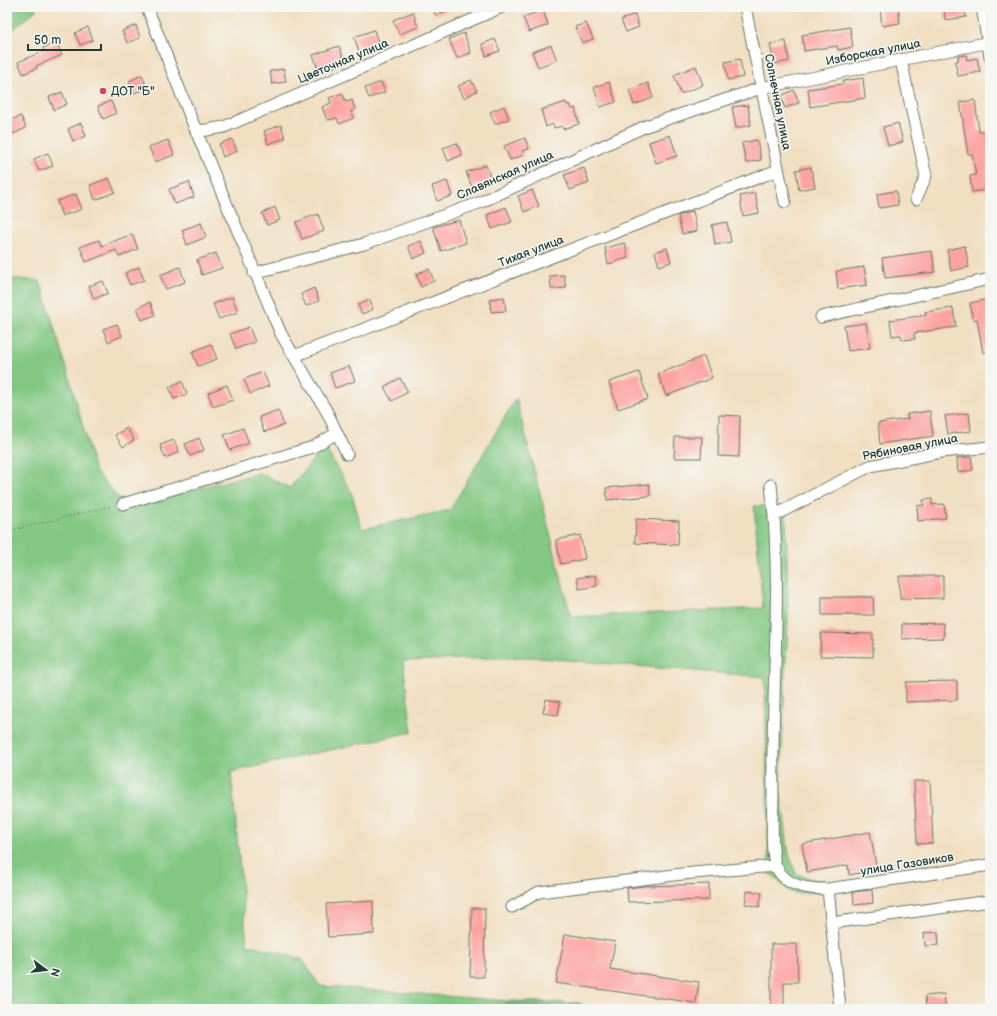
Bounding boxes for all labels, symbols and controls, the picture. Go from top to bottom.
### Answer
scale bar [28,26,101,52]
text: 50 m [34,33,61,48]
street label: Цветочная улица [296,36,391,87]
street label: Изборская улица [824,36,922,69]
street label: Солнечная улица [761,53,794,152]
place label: ДОТ "Б" [111,84,155,99]
marker: ДОТ "Б" [98,86,108,96]
street label: Славянская улица [455,147,556,203]
street label: Тихая улица [496,232,566,271]
street label: Рябиновая улица [861,431,959,464]
street label: улица Газовиков [860,850,955,879]
north arrow [26,950,66,990]
text: N [48,967,63,978]

